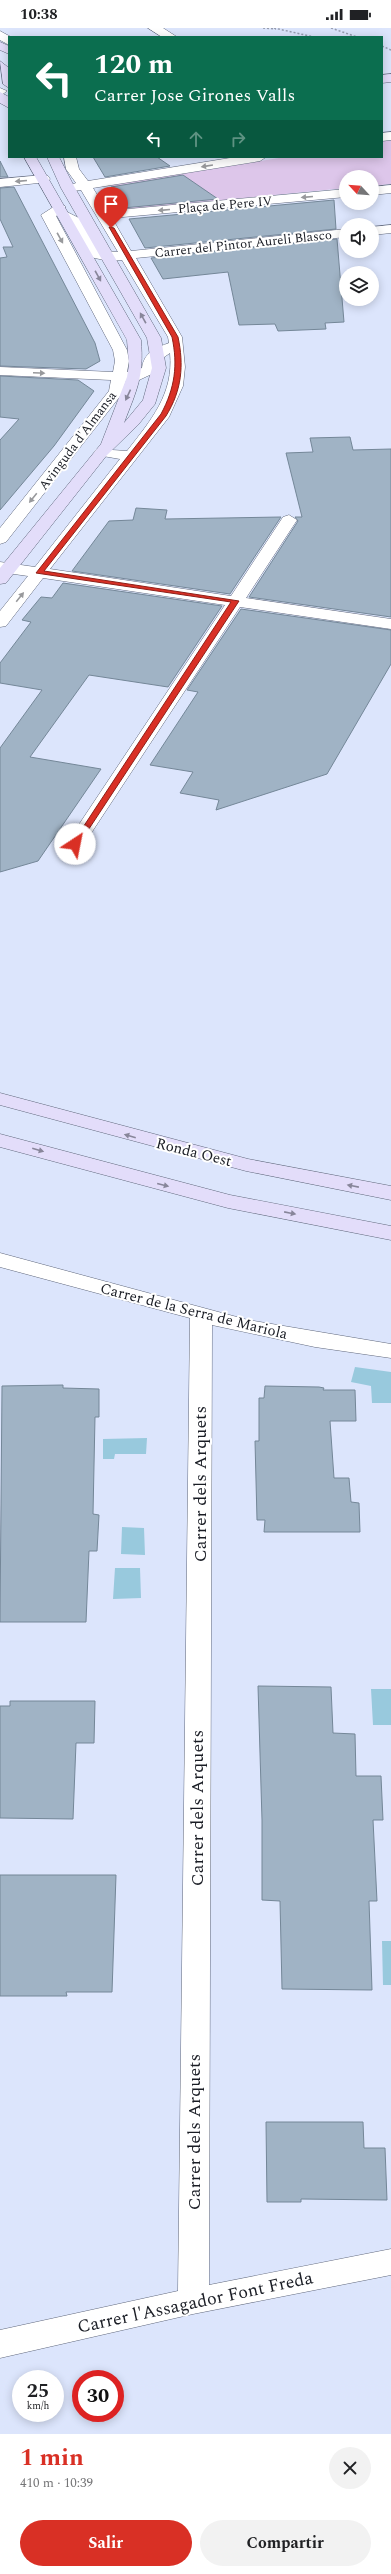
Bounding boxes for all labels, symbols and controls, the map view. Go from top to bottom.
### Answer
text: 10:38 [20,3,58,26]
text: 120 m [94,43,173,86]
icon: left [28,52,80,104]
text: Carrer Jose Girones Valls [94,82,295,109]
icon: left [143,128,165,150]
icon: ahead [185,128,207,150]
icon: right [227,128,249,150]
one-way arrow [201,163,213,169]
north arrow [339,170,379,210]
map controls [339,170,379,306]
one-way arrow [15,177,27,184]
pin [94,187,128,228]
street label: Plaça de Pere IV [177,191,274,219]
icon: arrive [100,193,122,215]
one-way arrow [301,193,313,200]
one-way arrow [158,206,170,213]
button: sound [339,218,379,258]
street label: Carrer del Pintor Aureli Blasco [153,225,333,263]
one-way arrow [57,232,63,243]
button: layers [339,266,379,306]
one-way arrow [95,270,102,282]
one-way arrow [139,312,146,324]
one-way arrow [33,370,46,376]
street label: Avinguda d'Almansa [34,386,122,494]
one-way arrow [125,390,131,401]
one-way arrow [29,492,38,503]
one-way arrow [15,592,24,603]
position arrow [54,823,96,865]
one-way arrow [124,1132,137,1138]
street label: Ronda Oest [154,1132,234,1173]
one-way arrow [31,1148,44,1154]
one-way arrow [157,1182,169,1188]
one-way arrow [347,1183,359,1189]
one-way arrow [284,1211,296,1217]
street label: Carrer de la Serra de Mariola [98,1277,291,1346]
street label: Carrer dels Arquets [187,1406,214,1562]
street label: Carrer dels Arquets [184,1730,211,1886]
street label: Carrer dels Arquets [181,2054,208,2210]
street label: Carrer l'Assagador Font Freda [75,2264,316,2341]
speed limit sign: 30 [72,2370,124,2422]
text: 25 [27,2376,49,2406]
text: km/h [27,2398,49,2414]
text: 1 min [20,2440,84,2476]
button: close [329,2447,371,2489]
text: 410 m · 10:39 [20,2473,93,2493]
button: Salir [20,2520,192,2566]
button: Compartir [200,2520,371,2566]

